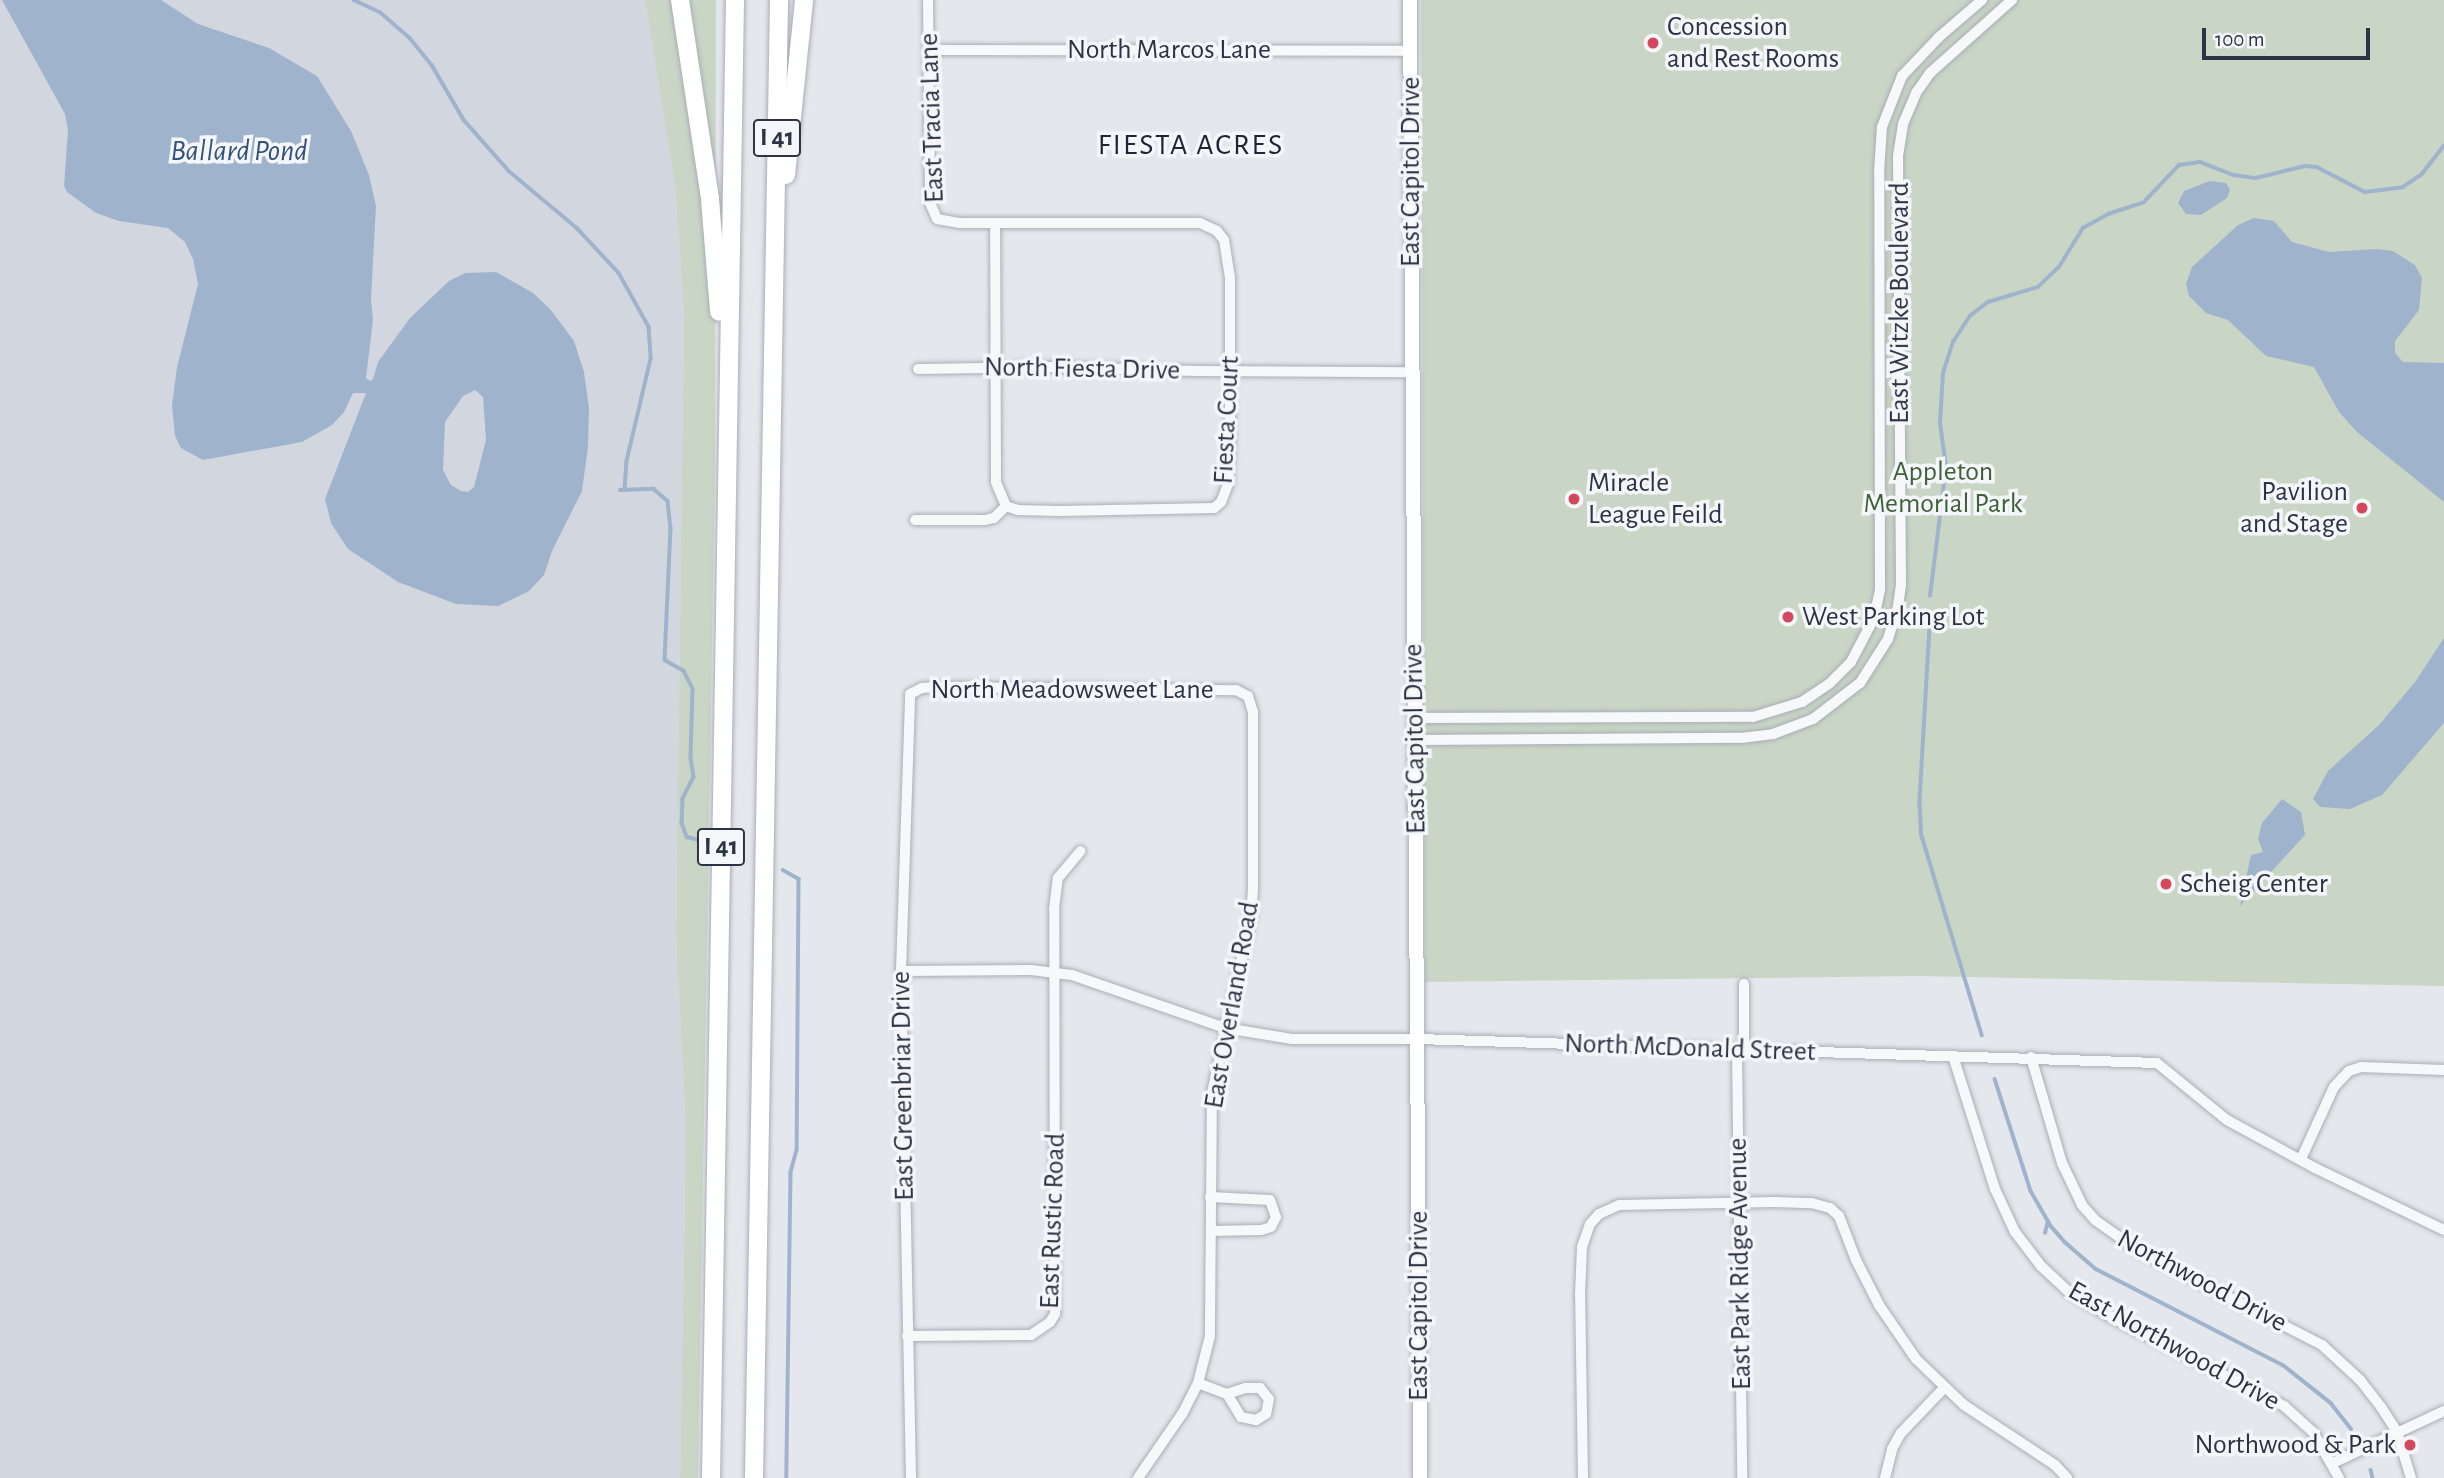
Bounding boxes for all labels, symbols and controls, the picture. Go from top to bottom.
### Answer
place label: Concession and Rest Rooms [1667,10,1839,76]
scale bar [2206,14,2374,58]
text: 100 m [2215,29,2265,50]
street label: East Tracia Lane [912,32,952,204]
street label: North Marcos Lane [1067,33,1271,67]
marker: Concession and Rest Rooms [1645,35,1661,51]
street label: East Capitol Drive [1394,77,1428,267]
road number: I 41 [752,116,802,160]
district label: FIESTA ACRES [1099,127,1283,163]
water label: Ballard Pond [171,133,307,169]
street label: East Witzke Boulevard [1883,182,1917,424]
street label: North Fiesta Drive [984,350,1180,388]
street label: Fiesta Court [1207,355,1247,485]
park label: Appleton Memorial Park [1864,455,2022,521]
place label: Miracle League Feild [1588,466,1723,532]
place label: Pavilion and Stage [2240,475,2348,541]
marker: Miracle League Feild [1566,491,1582,507]
marker: Pavilion and Stage [2354,500,2370,516]
place label: West Parking Lot [1802,600,1984,634]
marker: West Parking Lot [1780,609,1796,625]
street label: East Capitol Drive [1397,644,1433,834]
street label: North Meadowsweet Lane [930,673,1214,707]
road number: I 41 [696,824,746,870]
place label: Scheig Center [2180,867,2328,901]
marker: Scheig Center [2158,876,2174,892]
street label: East Overland Road [1197,899,1267,1111]
street label: East Greenbriar Drive [884,971,922,1201]
street label: North McDonald Street [1564,1027,1816,1069]
street label: East Rustic Road [1033,1132,1073,1310]
street label: East Park Ridge Avenue [1721,1138,1759,1390]
street label: East Capitol Drive [1402,1211,1436,1401]
street label: Northwood Drive [2111,1222,2293,1340]
street label: East Northwood Drive [2062,1274,2286,1418]
place label: Northwood & Park [2194,1428,2396,1462]
marker: Northwood & Park [2402,1437,2418,1453]

